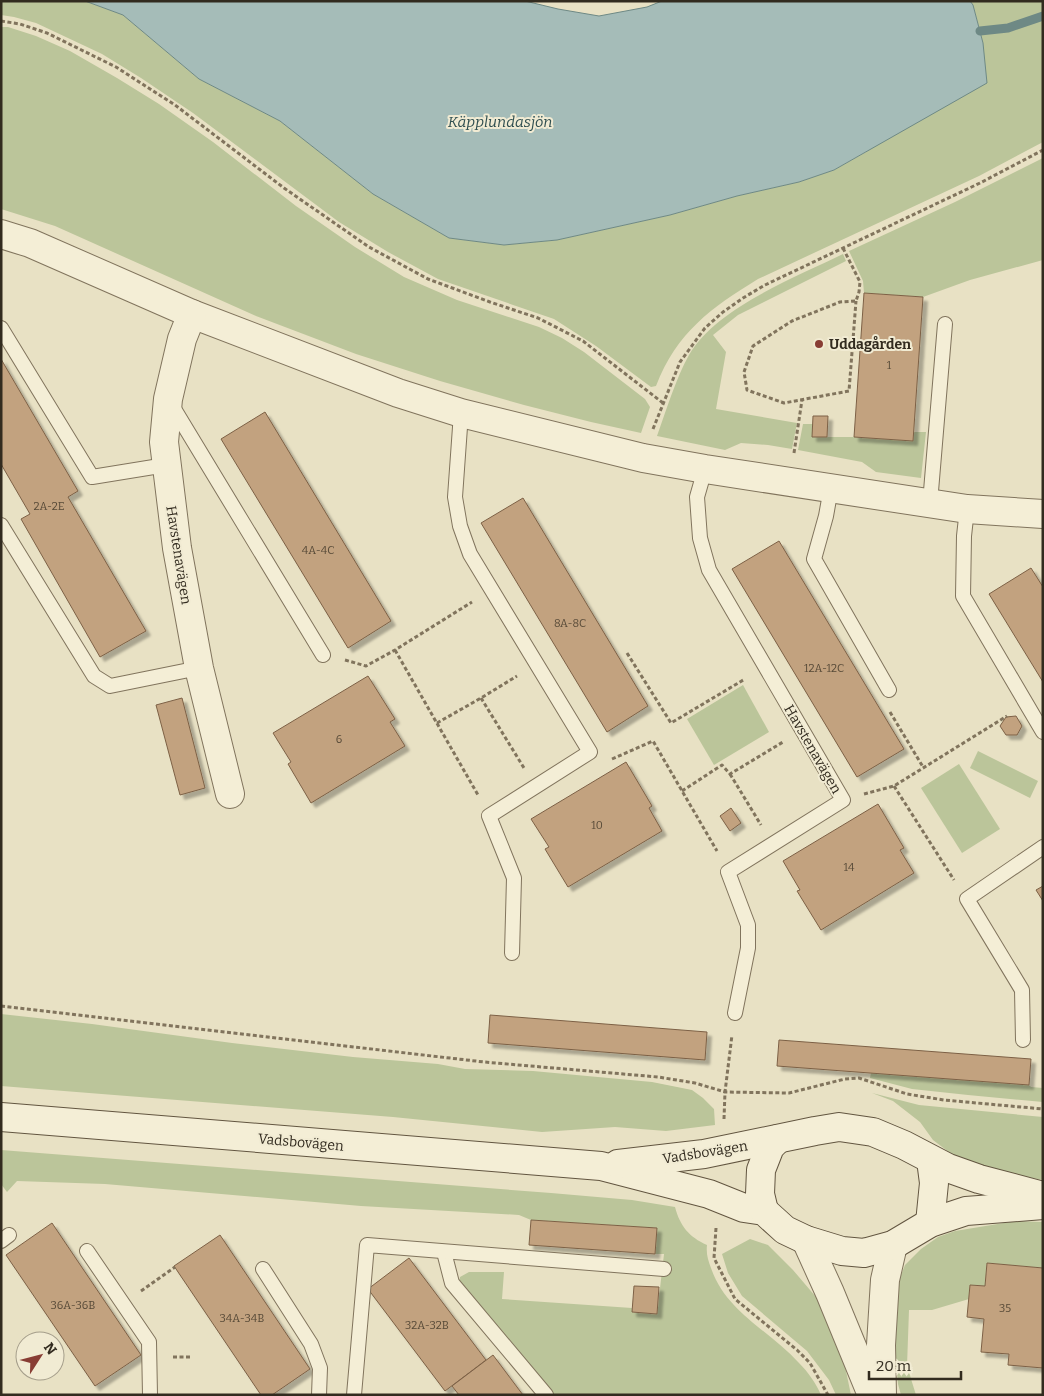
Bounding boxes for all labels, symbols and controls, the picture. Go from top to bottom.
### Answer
water label: Käpplundasjön [448,113,552,131]
place label: Uddagården [829,336,911,353]
marker: Uddagården [813,338,825,350]
house number: 1 [887,359,892,372]
house number: 2A-2E [33,500,65,513]
street label: Havstenavägen [162,505,195,606]
house number: 4A-4C [302,544,334,557]
house number: 8A-8C [554,617,586,630]
house number: 12A-12C [804,662,844,675]
street label: Havstenavägen [780,702,845,797]
house number: 6 [336,733,342,746]
house number: 10 [591,819,603,832]
house number: 14 [844,861,855,874]
street label: Vadsbovägen [257,1130,345,1155]
street label: Vadsbovägen [661,1137,749,1168]
house number: 36A-36B [51,1299,95,1312]
house number: 35 [999,1302,1011,1315]
house number: 34A-34B [220,1312,264,1325]
house number: 32A-32B [405,1319,449,1332]
north arrow [15,1331,65,1381]
text: N [40,1339,60,1358]
scale bar [869,1348,962,1380]
text: 20 m [876,1357,912,1375]

